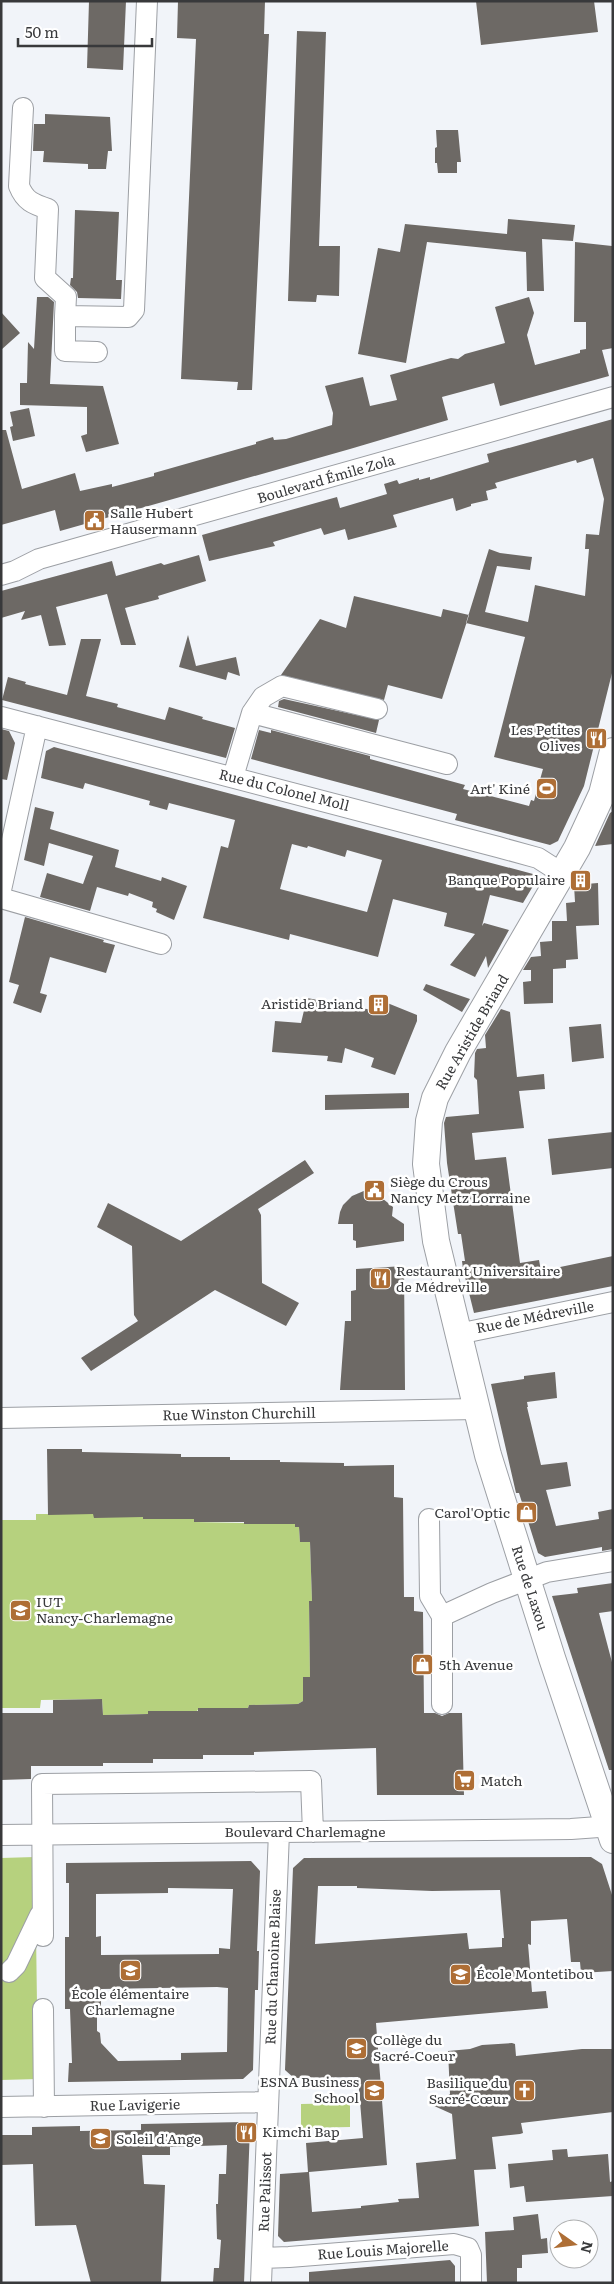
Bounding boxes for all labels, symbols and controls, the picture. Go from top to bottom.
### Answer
scale bar [18,15,151,47]
text: 50 m [25,20,59,43]
street label: Boulevard Émile Zola [255,449,397,507]
place label: Salle Hubert Hausermann [110,502,197,538]
public building icon: Salle Hubert Hausermann [82,509,106,533]
place label: Les Petites Olives [511,719,580,755]
restaurant icon: Les Petites Olives [584,726,608,750]
street label: Rue du Colonel Moll [217,763,352,815]
sports icon: Art' Kiné [534,777,558,801]
place label: Art' Kiné [470,778,530,798]
building icon: Banque Populaire [569,868,593,892]
place label: Banque Populaire [447,869,565,889]
street label: Rue Aristide Briand [430,970,513,1093]
building icon: Aristide Briand [367,992,391,1016]
place label: Aristide Briand [261,993,363,1013]
place label: Siège du Crous Nancy Metz Lorraine [390,1171,530,1207]
public building icon: Siège du Crous Nancy Metz Lorraine [362,1178,386,1202]
place label: Restaurant Universitaire de Médreville [396,1260,560,1296]
restaurant icon: Restaurant Universitaire de Médreville [368,1267,392,1291]
street label: Rue de Médreville [474,1295,595,1337]
street label: Rue Winston Churchill [162,1402,316,1424]
shop icon: Carol'Optic [514,1501,538,1525]
place label: Carol'Optic [434,1502,510,1522]
street label: Rue de Laxou [508,1543,554,1633]
place label: IUT Nancy-Charlemagne [36,1591,173,1627]
school or university icon: IUT Nancy-Charlemagne [8,1598,32,1622]
shop icon: 5th Avenue [411,1653,435,1677]
place label: 5th Avenue [439,1654,513,1674]
supermarket icon: Match [452,1769,476,1793]
place label: Match [480,1770,523,1790]
street label: Boulevard Charlemagne [225,1821,385,1841]
street label: Rue du Chanoine Blaise [259,1889,285,2045]
school or university icon: École élémentaire Charlemagne [118,1959,142,1983]
school or university icon: École Montetibou [448,1962,472,1986]
place label: École Montetibou [476,1963,593,1983]
place label: École élémentaire Charlemagne [71,1983,189,2019]
place label: Collège du Sacré-Coeur [373,2029,455,2065]
school or university icon: Collège du Sacré-Coeur [345,2036,369,2060]
place label: ESNA Business School [260,2071,359,2107]
place label: Basilique du Sacré-Cœur [427,2072,508,2108]
school or university icon: ESNA Business School [363,2078,387,2102]
church icon: Basilique du Sacré-Cœur [512,2079,536,2103]
street label: Rue Lavigerie [90,2093,180,2115]
restaurant icon: Kimchi Bap [234,2120,258,2144]
place label: Kimchi Bap [262,2121,340,2141]
school or university icon: Soleil d'Ange [88,2127,112,2151]
place label: Soleil d'Ange [116,2128,201,2148]
street label: Rue Palissot [253,2151,275,2232]
north arrow [549,2219,599,2269]
street label: Rue Louis Majorelle [317,2234,449,2264]
text: N [576,2239,599,2256]

